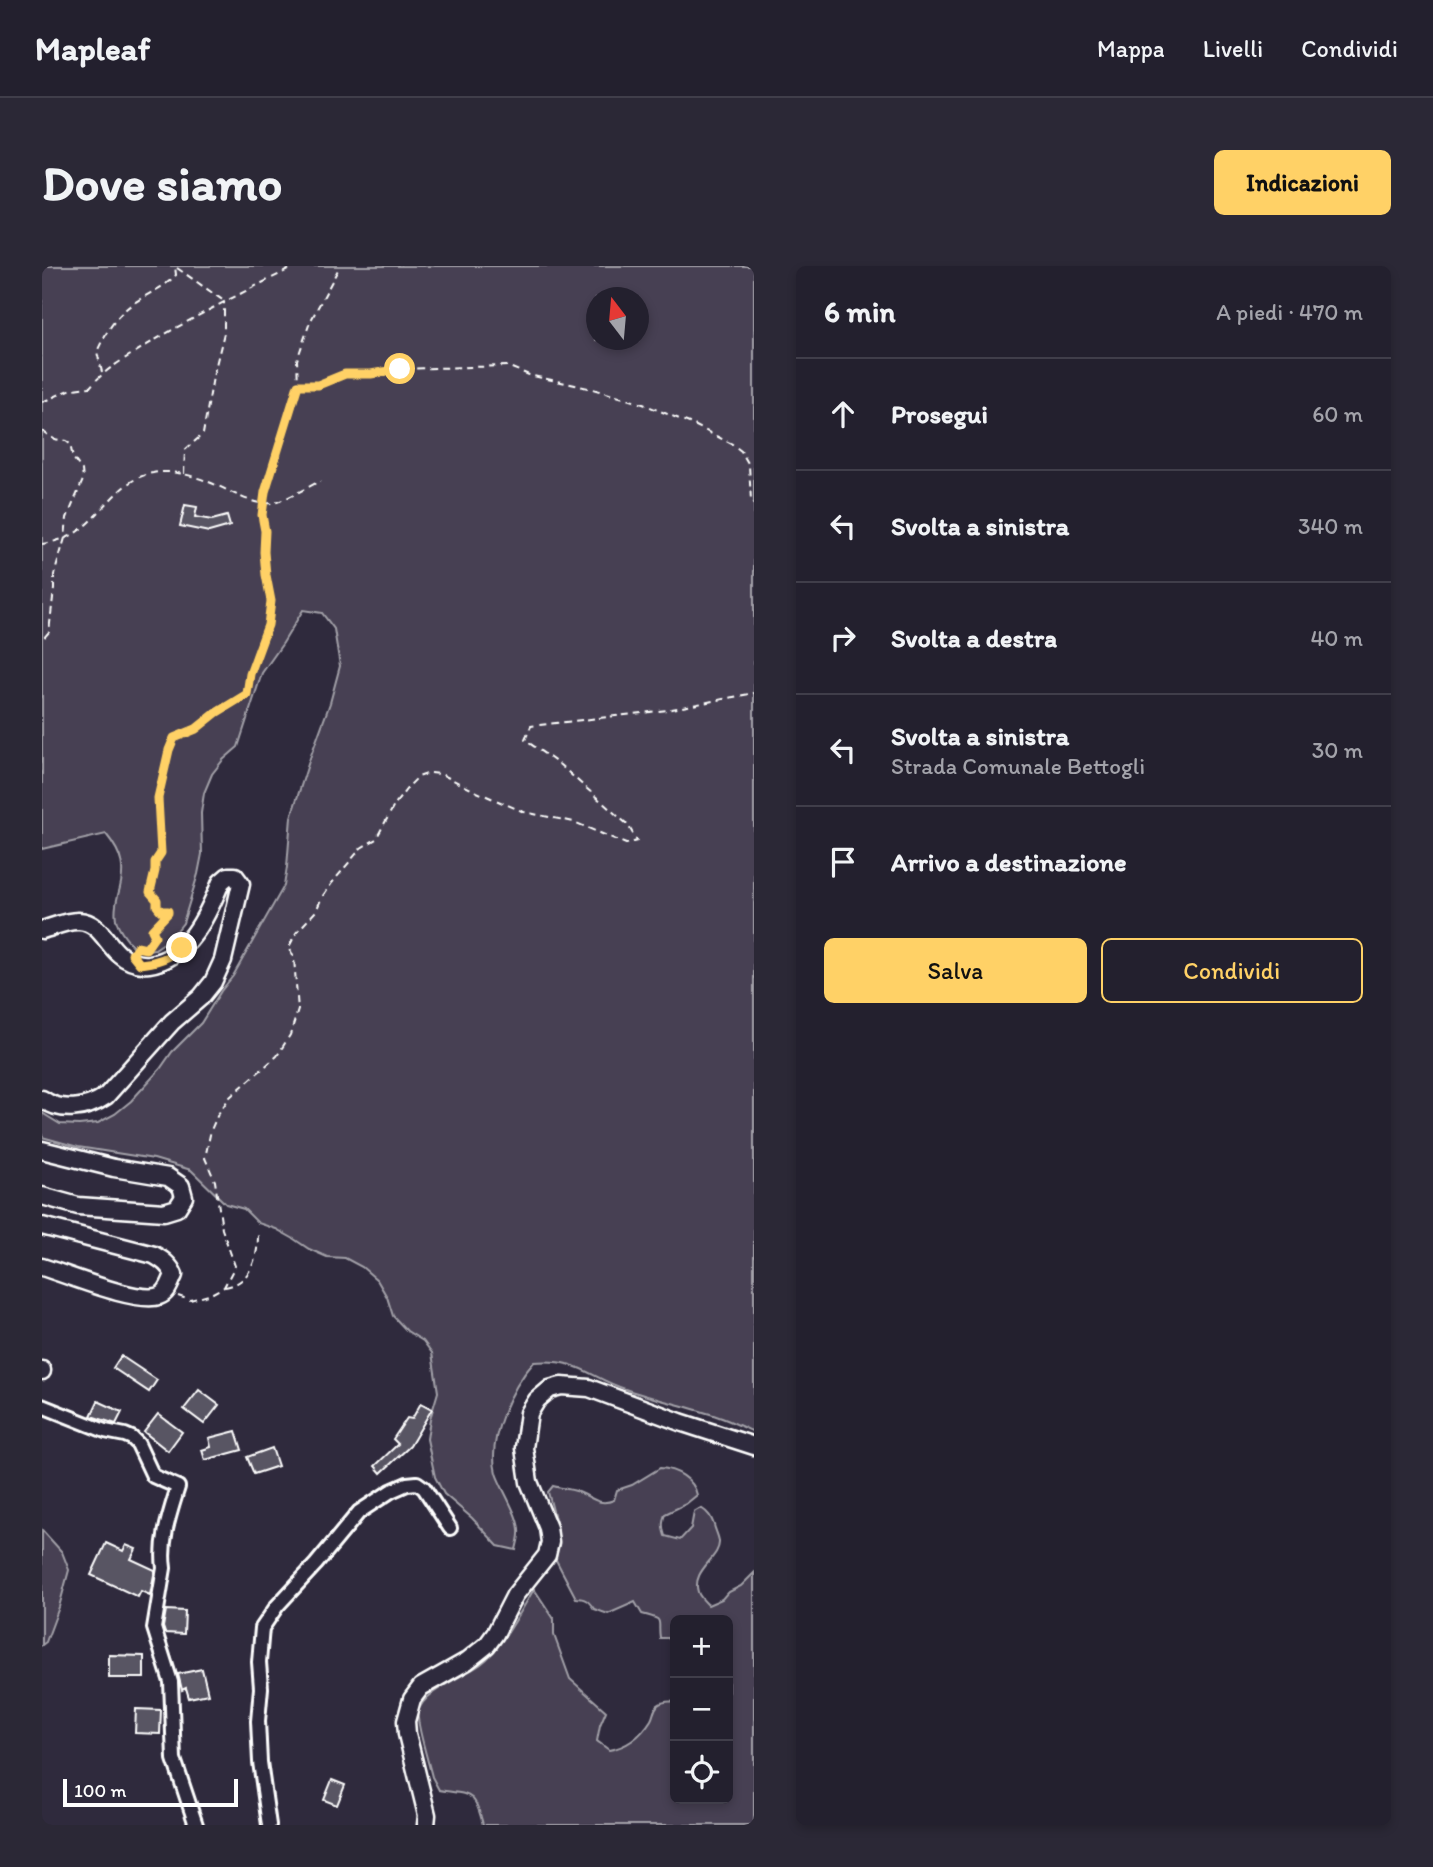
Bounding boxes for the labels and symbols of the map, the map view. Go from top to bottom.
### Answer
north arrow [586,287,649,350]
route start [384,353,415,384]
route end [166,932,197,963]
scale bar [63,1776,238,1808]

